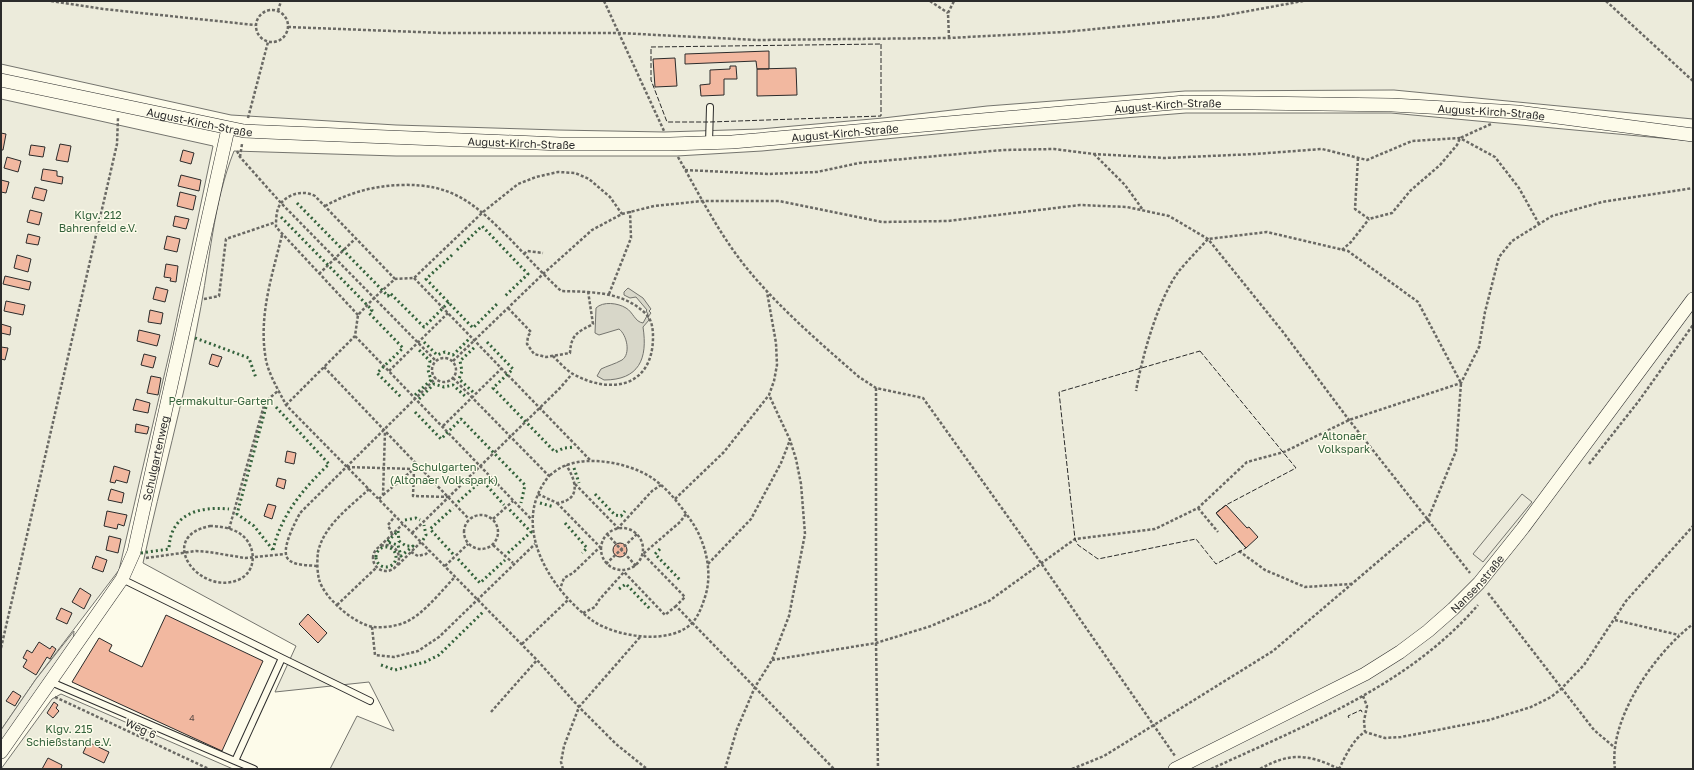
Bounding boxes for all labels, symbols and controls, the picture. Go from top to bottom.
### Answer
street label: August-Kirch-Straße [1114,95,1222,115]
street label: August-Kirch-Straße [1437,101,1546,122]
street label: August-Kirch-Straße [146,104,253,138]
street label: August-Kirch-Straße [791,121,899,143]
street label: August-Kirch-Straße [467,134,575,151]
park label: Klgv. 212 Bahrenfeld e.V. [59,208,137,234]
park label: Permakultur-Garten [169,394,273,407]
street label: Schulgartenweg [139,414,171,502]
park label: Altonaer Volkspark [1318,429,1370,455]
park label: Schulgarten (Altonaer Volkspark) [390,460,498,486]
street label: Nansenstraße [1447,552,1506,615]
house number: 4 [189,712,195,723]
street label: Weg 6 [123,715,159,741]
park label: Klgv. 215 Schießstand e.V. [26,722,112,748]

